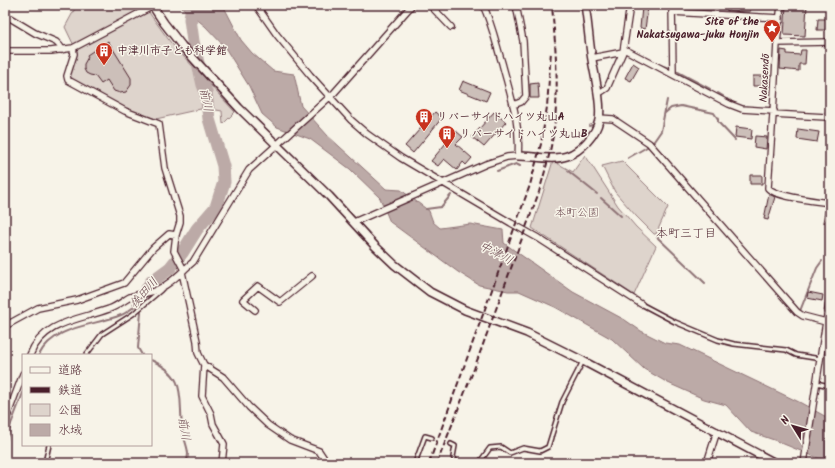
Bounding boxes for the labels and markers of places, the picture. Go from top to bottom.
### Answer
place label: Site of the Nakatsugawa-juku Honjin [637,13,760,44]
place icon: Site of the Nakatsugawa-juku Honjin [762,18,782,43]
building icon: 中津川市子ども科学館 [94,41,114,66]
place label: 中津川市子ども科学館 [117,42,227,60]
building icon: リバーサイドハイツ丸山A [414,107,434,132]
place label: リバーサイドハイツ丸山A [437,108,565,126]
building icon: リバーサイドハイツ丸山B [437,124,457,149]
place label: リバーサイドハイツ丸山B [460,125,588,143]

